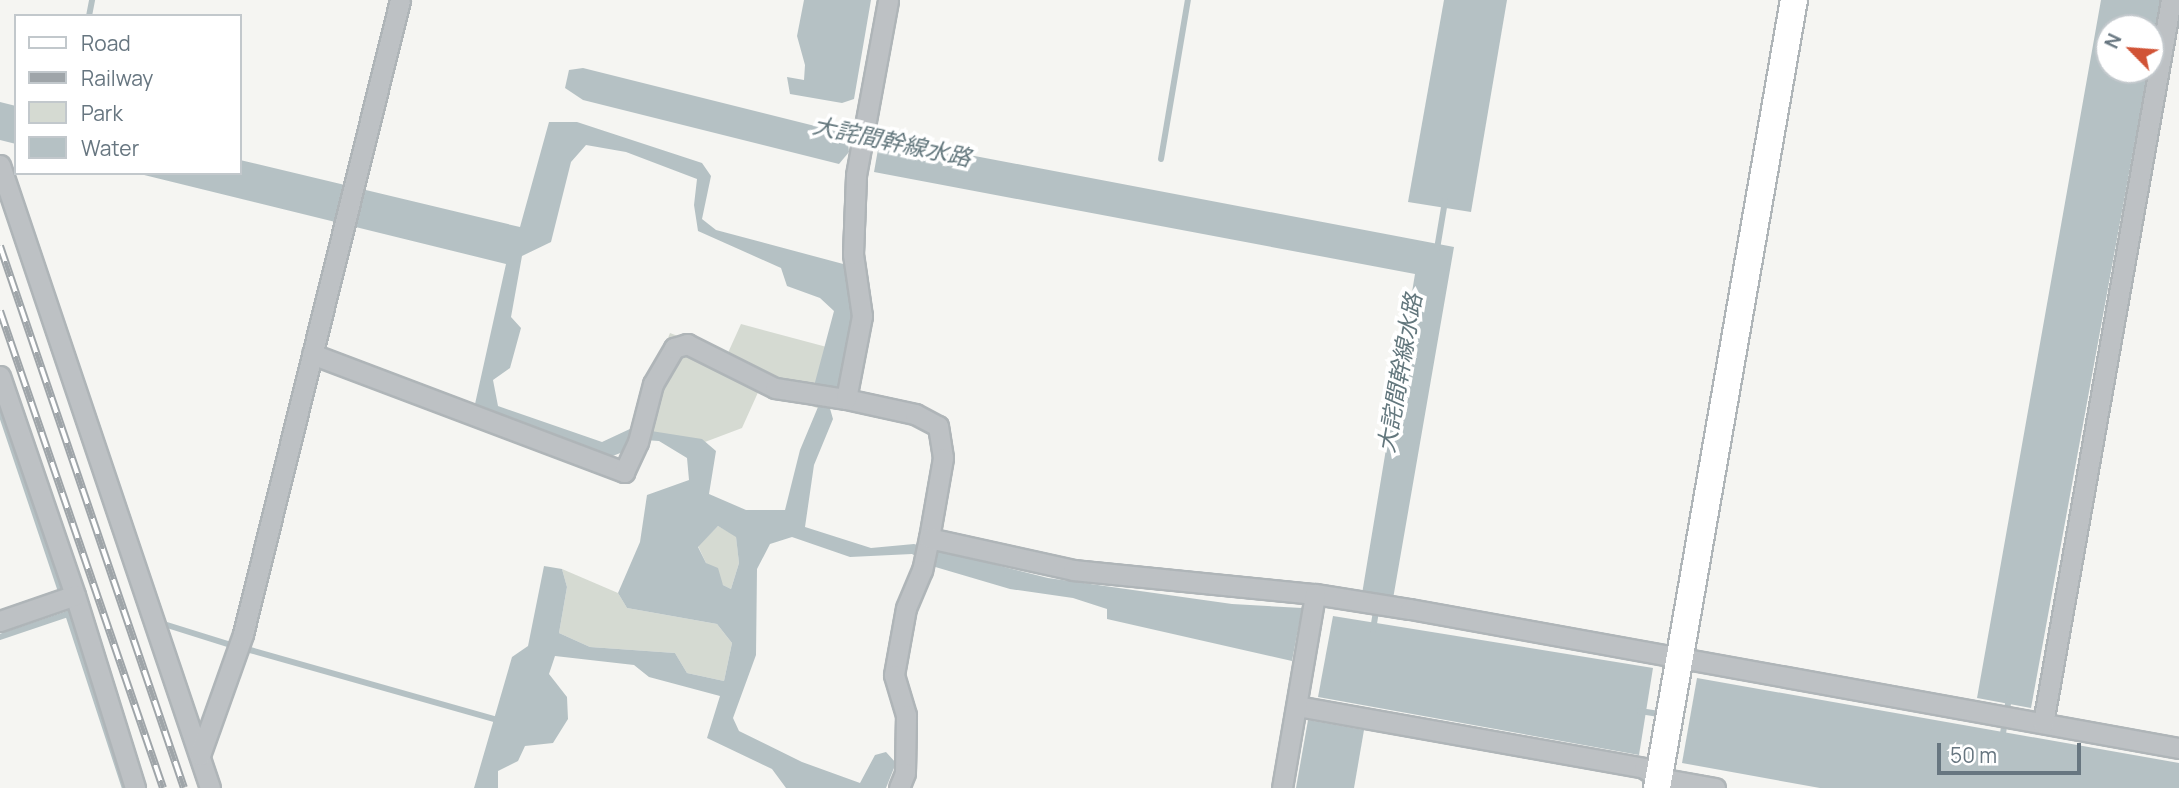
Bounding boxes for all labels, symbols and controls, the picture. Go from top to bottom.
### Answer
legend [14,14,242,175]
north arrow [2095,14,2165,84]
text: Road [81,29,131,57]
text: N [2098,29,2127,53]
text: Railway [81,64,153,92]
text: Park [81,99,123,127]
water label: 大詫間幹線水路 [810,111,974,171]
text: Water [81,134,139,162]
water label: 大詫間幹線水路 [1371,291,1427,455]
scale bar [1941,728,2084,772]
text: 50 m [1950,741,1997,769]

